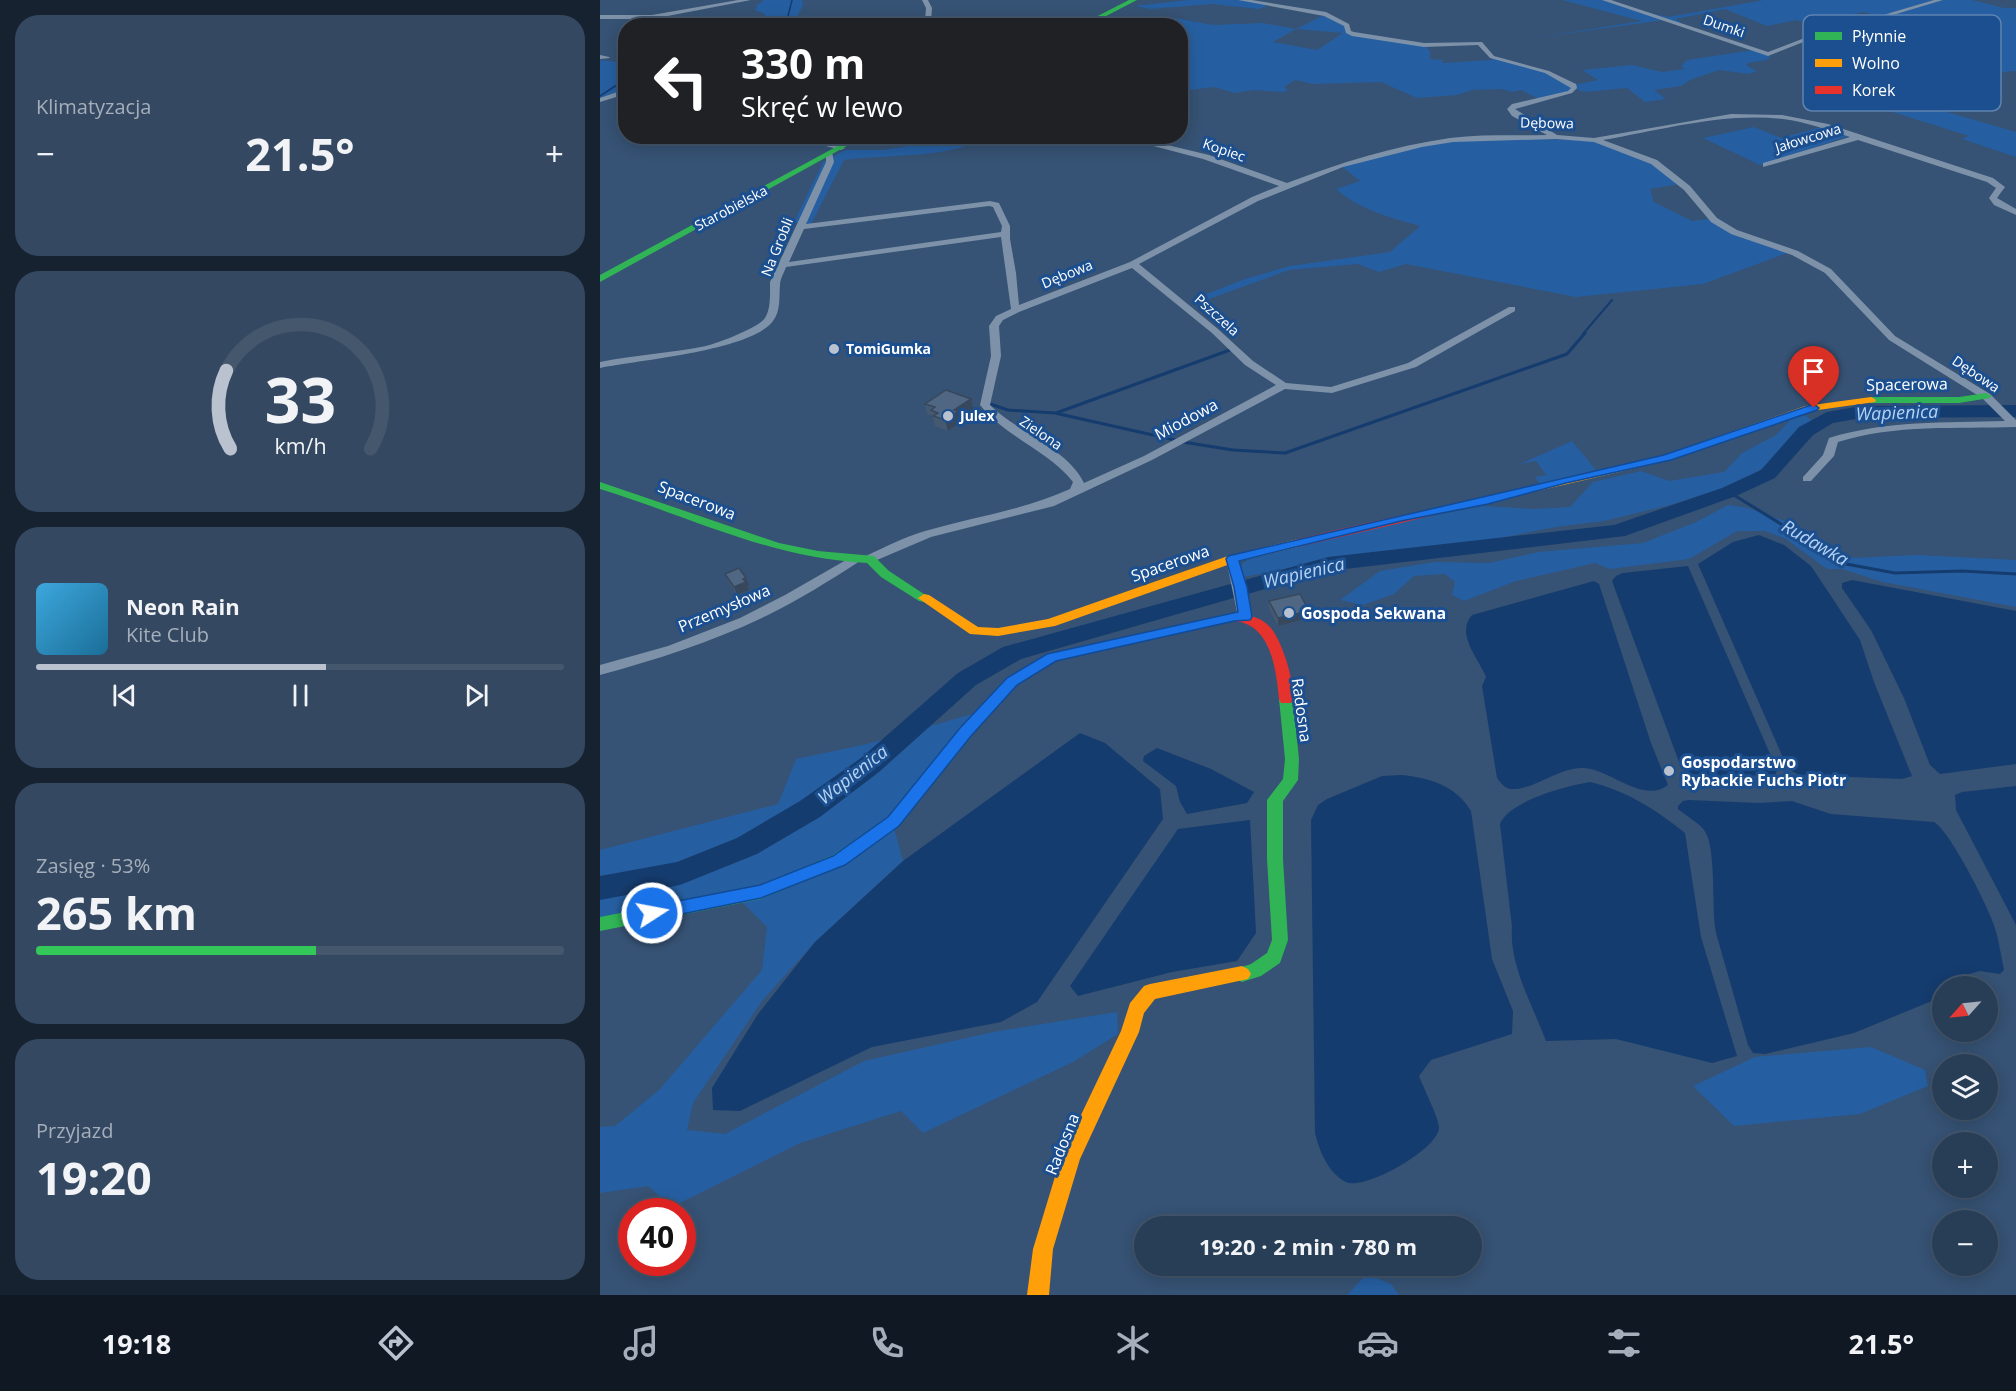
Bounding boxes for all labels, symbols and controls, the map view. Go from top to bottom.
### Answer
street label: Dumki [1701,10,1747,41]
legend [1803,15,2001,111]
text: Płynnie [1852,25,1906,47]
text: 330 m [741,34,865,91]
icon: left [642,42,720,120]
text: Wolno [1852,52,1900,74]
text: Korek [1852,79,1896,101]
text: Skręć w lewo [741,88,903,125]
text: Klimatyzacja [36,93,151,120]
street label: Dębowa [1520,113,1574,132]
street label: Jałowcowa [1771,118,1843,157]
text: 21.5° [245,123,355,184]
text: − [36,131,55,176]
text: + [545,131,564,176]
street label: Kopiec [1200,133,1248,166]
street label: Starobielska [691,180,771,235]
street label: Na Grobli [756,215,797,279]
street label: Dębowa [1038,255,1095,292]
street label: Pszczela [1191,289,1244,340]
place label: TomiGumka [846,339,931,358]
marker: TomiGumka [827,342,841,356]
pin [1788,346,1839,408]
street label: Dębowa [1949,351,2004,396]
icon: arrive [1797,355,1830,388]
text: 33 [264,356,336,441]
street label: Spacerowa [1866,372,1948,396]
street label: Miodowa [1150,393,1222,445]
water label: Wapienica [1855,399,1939,425]
place label: Julex [958,406,995,425]
marker: Julex [941,409,955,423]
street label: Zielona [1016,411,1066,454]
text: km/h [274,431,326,460]
street label: Spacerowa [655,475,739,525]
water label: Rudawka [1778,513,1853,571]
street label: Spacerowa [1128,539,1212,587]
water label: Wapienica [1261,551,1347,593]
street label: Przemysłowa [675,579,773,637]
text: Neon Rain [126,591,240,621]
place label: Gospoda Sekwana [1301,602,1446,624]
marker: Gospoda Sekwana [1282,606,1296,620]
text: Kite Club [126,621,209,648]
street label: Radosna [1287,677,1317,743]
icon: previous [108,679,141,712]
icon: pause [284,679,317,712]
icon: next [460,679,493,712]
water label: Wapienica [812,739,892,809]
place label: Gospodarstwo Rybackie Fuchs Piotr [1681,751,1846,791]
marker: Gospodarstwo Rybackie Fuchs Piotr [1662,764,1676,778]
text: Zasięg · 53% [36,852,150,879]
position arrow [620,881,684,945]
text: 265 km [36,882,197,943]
north arrow [1932,976,1998,1042]
map controls [1932,976,1998,1276]
button: layers [1932,1054,1998,1120]
street label: Radosna [1040,1110,1084,1178]
text: Przyjazd [36,1117,113,1144]
button: + [1932,1132,1998,1198]
text: 19:20 [36,1147,152,1208]
speed limit sign: 40 [618,1198,696,1276]
button: − [1932,1210,1998,1276]
text: 19:20 · 2 min · 780 m [1199,1231,1417,1261]
icon: directions [375,1322,417,1364]
icon: music [620,1322,662,1364]
icon: phone [866,1322,908,1364]
icon: climate [1112,1322,1154,1364]
icon: car [1357,1322,1399,1364]
icon: filters [1603,1322,1645,1364]
text: 19:18 [102,1325,171,1362]
text: 21.5° [1849,1325,1914,1362]

